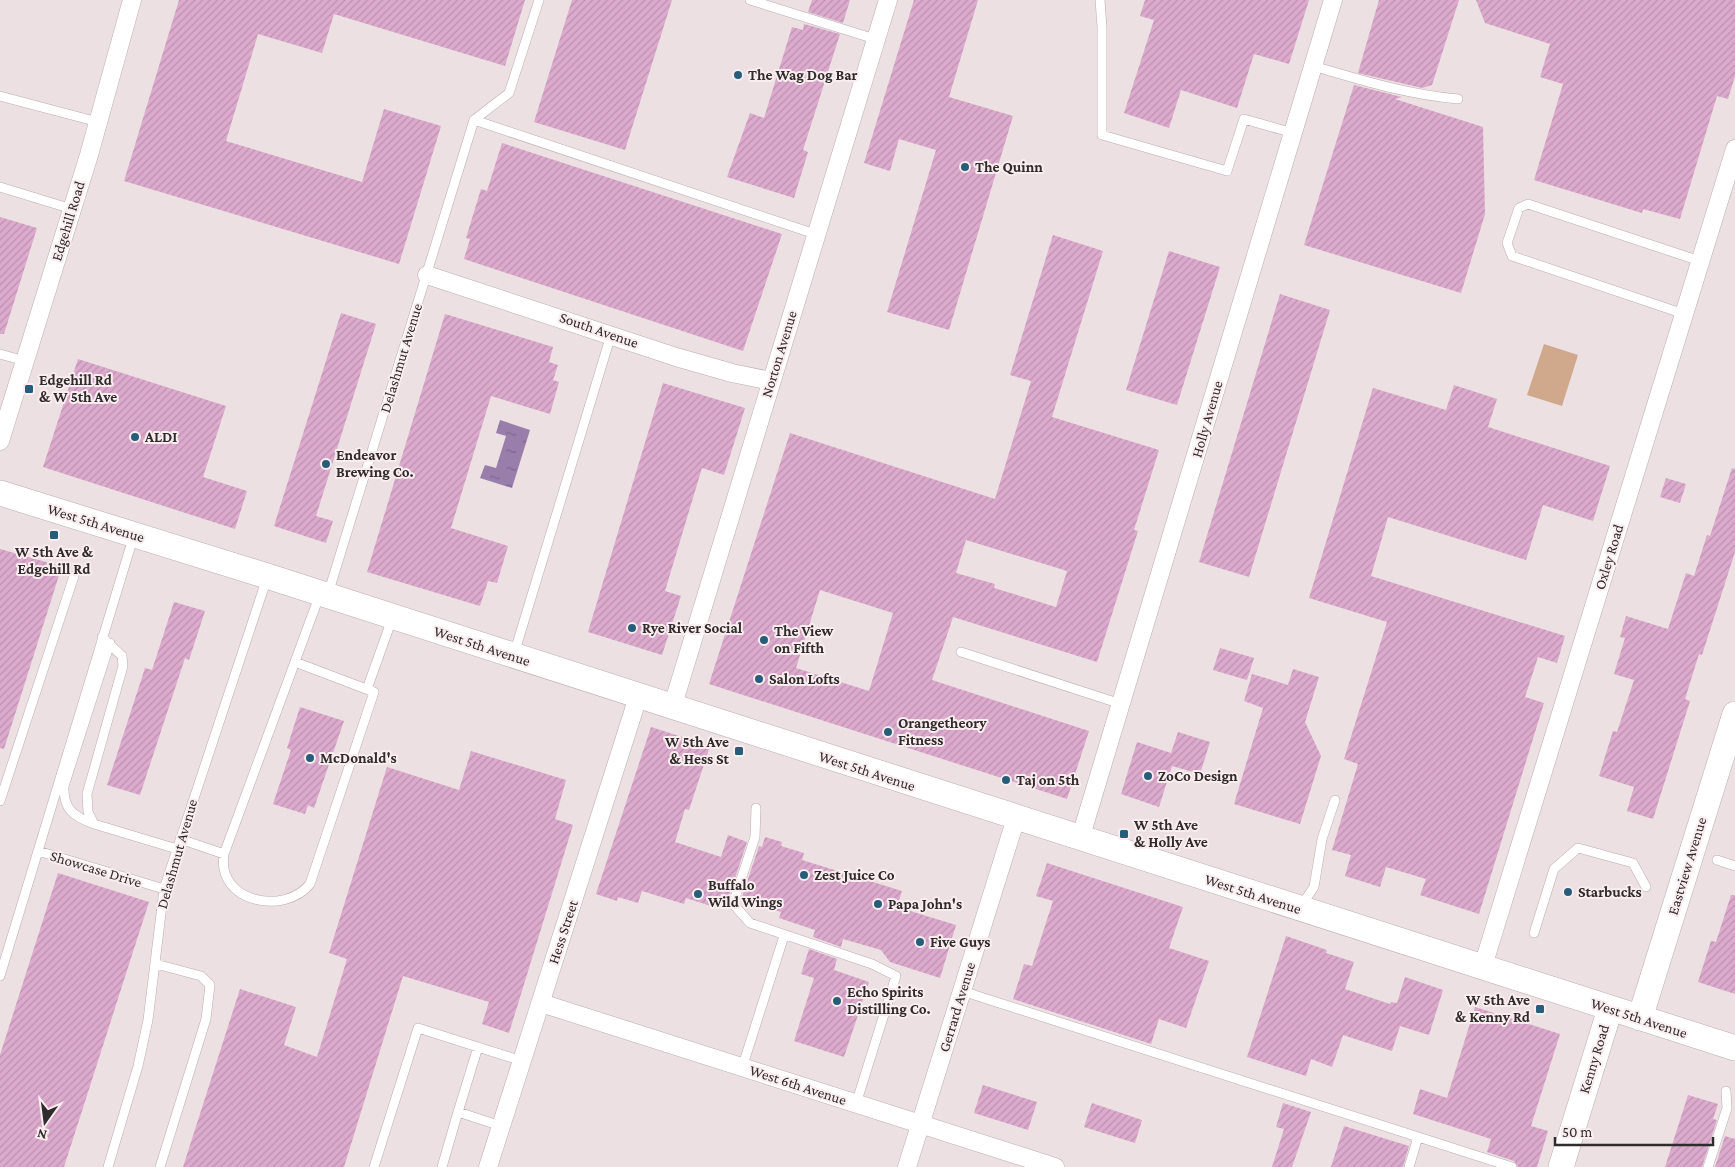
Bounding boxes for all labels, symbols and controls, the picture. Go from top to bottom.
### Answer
place label: The Wag Dog Bar [748,67,858,83]
marker: The Wag Dog Bar [732,69,744,81]
place label: The Quinn [975,159,1043,175]
marker: The Quinn [959,161,971,173]
street label: Edgehill Road [48,179,89,263]
street label: Delashmut Avenue [377,301,425,415]
street label: Norton Avenue [758,308,800,399]
street label: South Avenue [557,309,641,351]
place label: Edgehill Rd & W 5th Ave [39,372,117,405]
street label: Holly Avenue [1188,378,1227,459]
marker: Edgehill Rd & W 5th Ave [23,383,35,395]
place label: ALDI [144,429,177,445]
marker: ALDI [129,431,141,443]
place label: Endeavor Brewing Co. [336,447,414,480]
marker: Endeavor Brewing Co. [320,458,332,470]
street label: West 5th Avenue [46,501,147,545]
street label: Oxley Road [1591,522,1628,592]
marker: W 5th Ave & Edgehill Rd [48,529,60,541]
place label: W 5th Ave & Edgehill Rd [14,544,94,577]
place label: Rye River Social [642,620,743,636]
marker: Rye River Social [626,622,638,634]
street label: West 5th Avenue [432,623,533,669]
place label: The View on Fifth [774,623,834,656]
marker: The View on Fifth [758,634,770,646]
place label: Salon Lofts [769,671,840,687]
marker: Salon Lofts [753,673,765,685]
place label: Orangetheory Fitness [898,715,987,748]
marker: Orangetheory Fitness [882,726,894,738]
place label: W 5th Ave & Hess St [664,734,730,767]
marker: W 5th Ave & Hess St [733,745,745,757]
street label: West 5th Avenue [817,748,918,794]
place label: McDonald's [320,750,397,766]
marker: McDonald's [304,752,316,764]
place label: ZoCo Design [1158,768,1238,784]
marker: ZoCo Design [1142,770,1154,782]
place label: Taj on 5th [1016,772,1080,789]
marker: Taj on 5th [1000,774,1012,786]
street label: Delashmut Avenue [154,797,200,911]
street label: Eastview Avenue [1665,815,1710,917]
place label: W 5th Ave & Holly Ave [1133,817,1208,850]
marker: W 5th Ave & Holly Ave [1118,828,1130,840]
street label: Showcase Drive [48,848,144,891]
place label: Zest Juice Co [814,867,895,883]
marker: Zest Juice Co [798,869,810,881]
street label: West 5th Avenue [1203,871,1304,917]
place label: Buffalo Wild Wings [707,877,782,910]
place label: Starbucks [1578,884,1642,900]
marker: Starbucks [1562,886,1574,898]
marker: Buffalo Wild Wings [692,888,704,900]
place label: Papa John's [888,896,962,912]
street label: Hess Street [545,897,581,966]
marker: Papa John's [872,898,884,910]
place label: Five Guys [930,934,990,950]
marker: Five Guys [914,936,926,948]
street label: Gerrard Avenue [936,960,978,1054]
place label: Echo Spirits Distilling Co. [847,984,931,1017]
place label: W 5th Ave & Kenny Rd [1455,992,1531,1025]
marker: Echo Spirits Distilling Co. [831,995,843,1007]
street label: West 5th Avenue [1589,995,1690,1041]
marker: W 5th Ave & Kenny Rd [1534,1003,1546,1015]
street label: Kenny Road [1576,1022,1613,1096]
street label: West 6th Avenue [748,1062,849,1108]
north arrow [20,1097,70,1147]
scale bar [1555,1114,1712,1146]
text: 50 m [1562,1124,1592,1140]
text: N [35,1126,48,1144]

